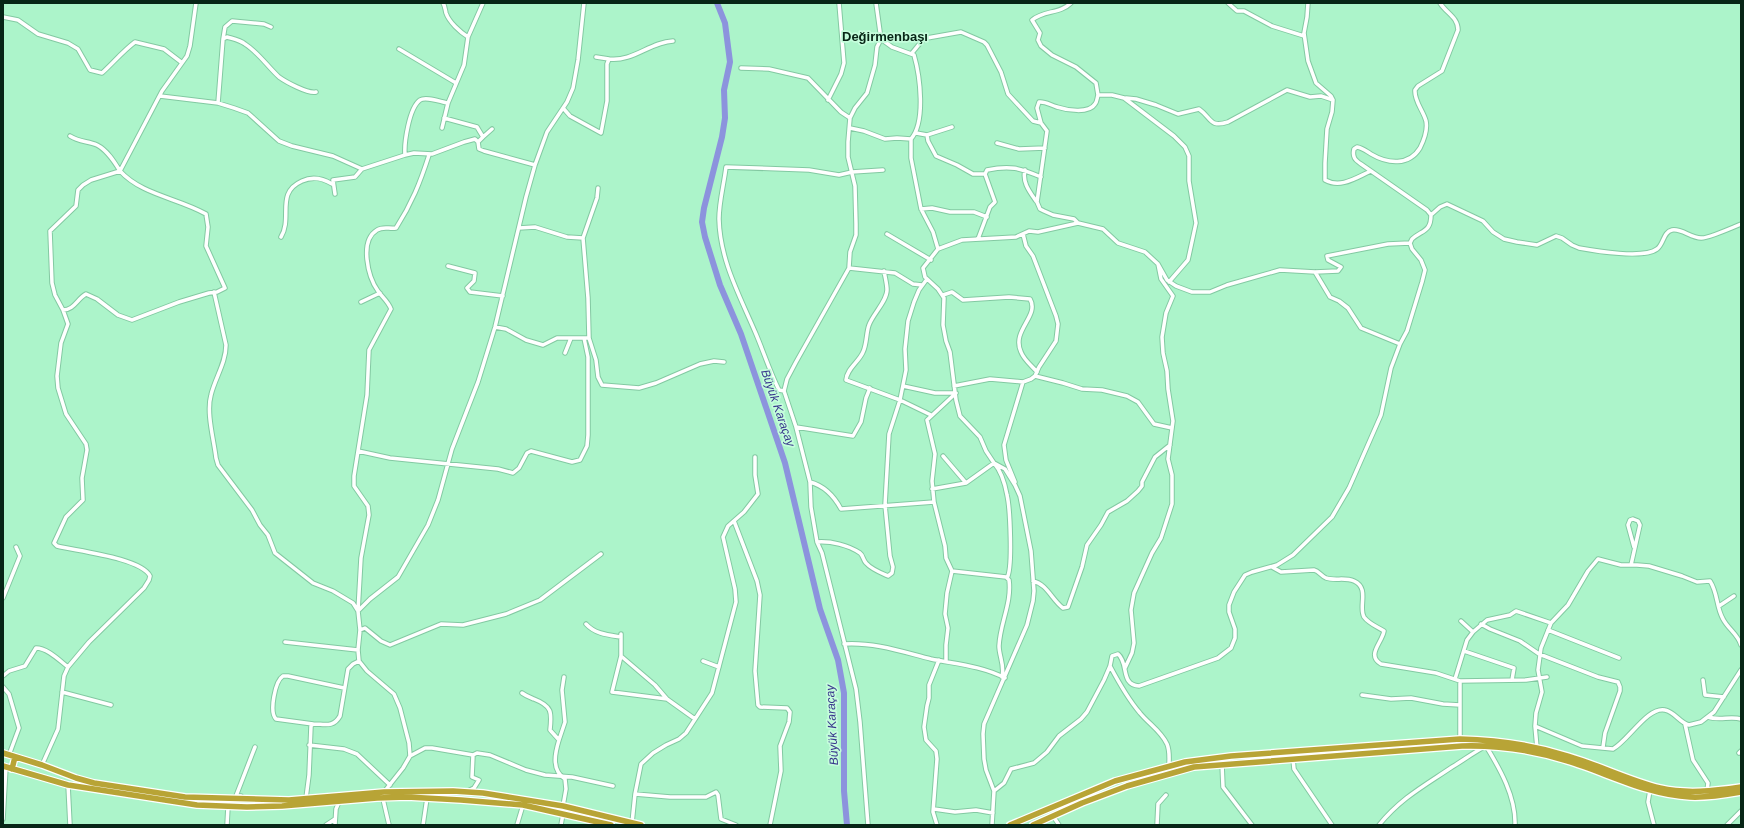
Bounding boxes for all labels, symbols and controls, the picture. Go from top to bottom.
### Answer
district label: Değirmenbaşı [842,29,928,44]
water label: Büyük Karaçay [758,368,798,449]
water label: Büyük Karaçay [823,683,841,766]

